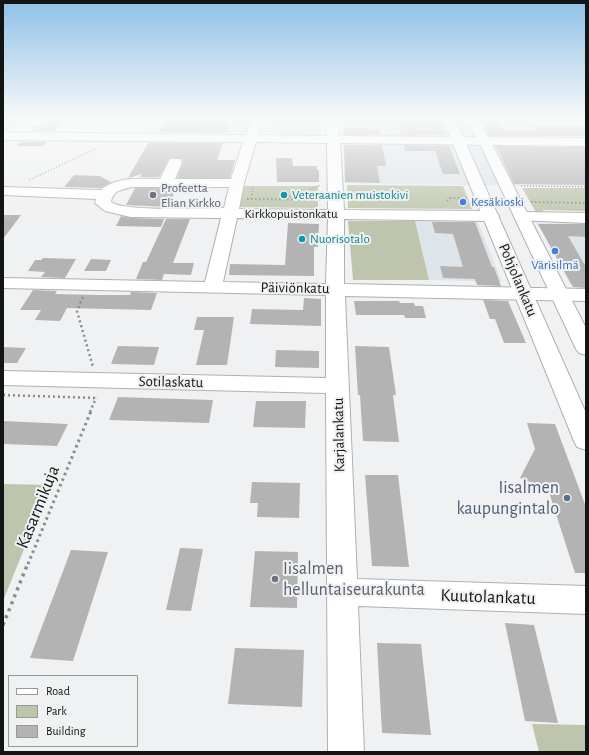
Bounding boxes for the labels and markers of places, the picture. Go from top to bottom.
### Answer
place label: Profeetta Elian Kirkko [161,180,221,211]
place label: Veteraanien muistokivi [292,187,408,203]
marker: Profeetta Elian Kirkko [148,190,158,200]
marker: Veteraanien muistokivi [279,190,289,200]
place label: Kesäkioski [471,194,524,210]
marker: Kesäkioski [458,197,468,207]
place label: Nuorisotalo [310,231,370,247]
marker: Nuorisotalo [297,234,307,244]
marker: Värisilmä [550,246,560,256]
place label: Värisilmä [531,257,579,273]
place label: Iisalmen kaupungintalo [456,477,559,520]
marker: Iisalmen kaupungintalo [562,493,572,503]
place label: Iisalmen helluntaiseurakunta [283,558,425,600]
marker: Iisalmen helluntaiseurakunta [270,574,280,584]

